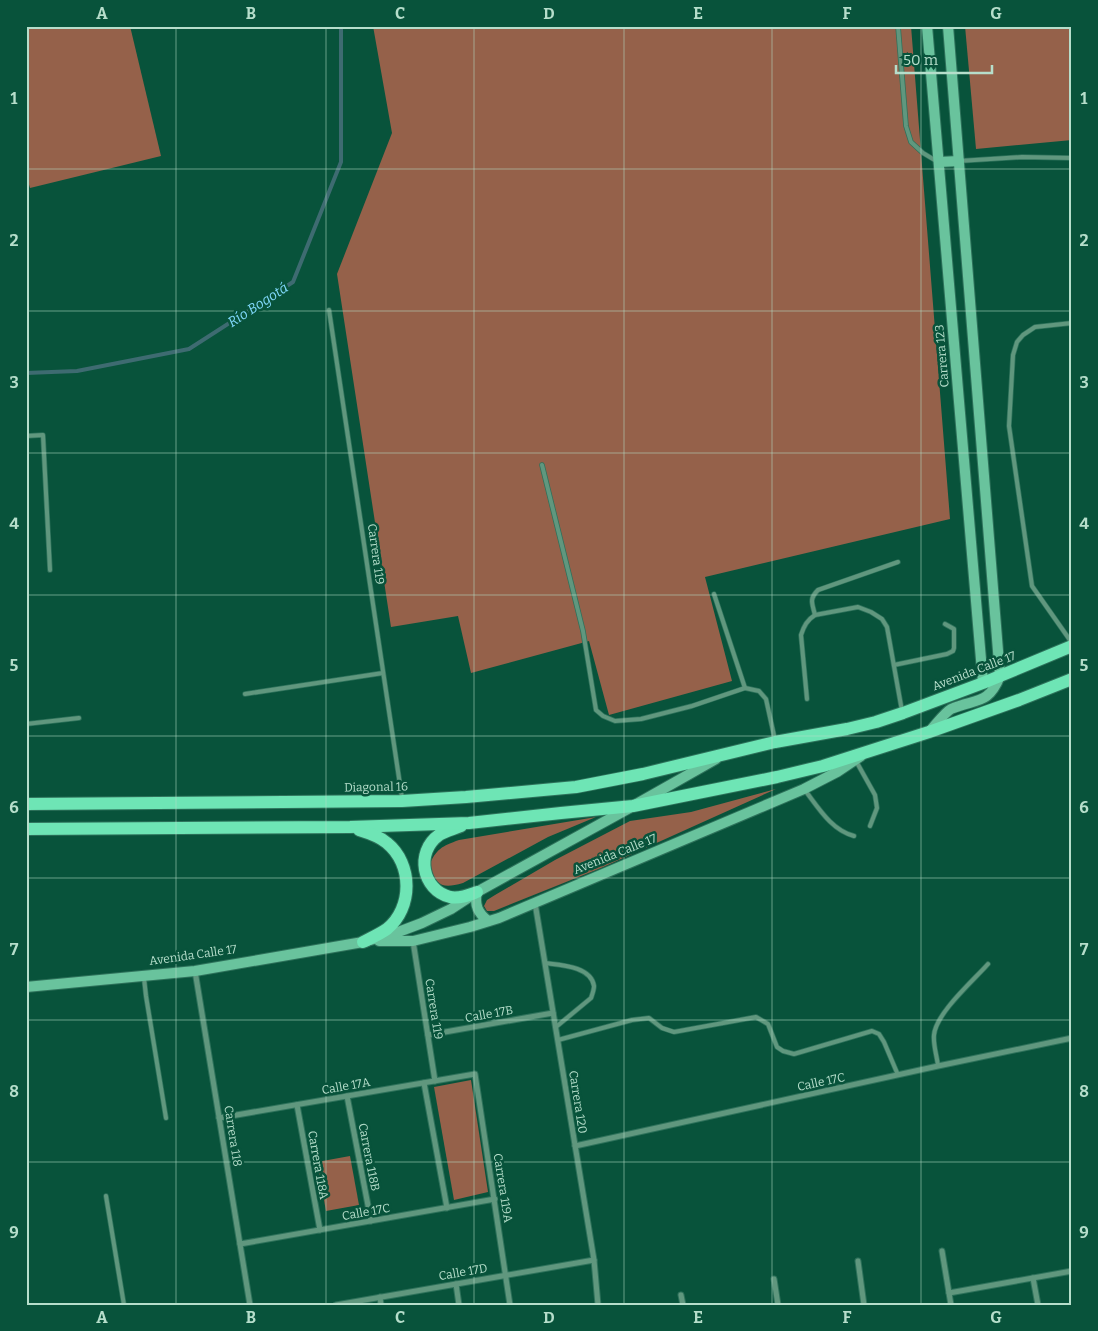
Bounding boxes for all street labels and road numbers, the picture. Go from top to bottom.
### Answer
street label: Carrera 123 [932,324,952,388]
street label: Carrera 119 [365,523,387,585]
street label: Avenida Calle 17 [930,649,1018,693]
street label: Diagonal 16 [344,779,408,795]
street label: Avenida Calle 17 [571,831,659,877]
street label: Avenida Calle 17 [148,942,238,968]
street label: Carrera 119 [422,978,446,1040]
street label: Calle 17B [464,1003,514,1025]
street label: Carrera 120 [566,1069,590,1135]
street label: Calle 17C [796,1070,846,1094]
street label: Calle 17A [321,1075,372,1097]
street label: Carrera 118 [221,1104,245,1168]
street label: Carrera 118B [356,1122,382,1192]
street label: Carrera 118A [305,1129,331,1201]
street label: Carrera 119A [491,1152,515,1224]
street label: Calle 17C [341,1201,391,1223]
street label: Calle 17D [437,1261,489,1283]

